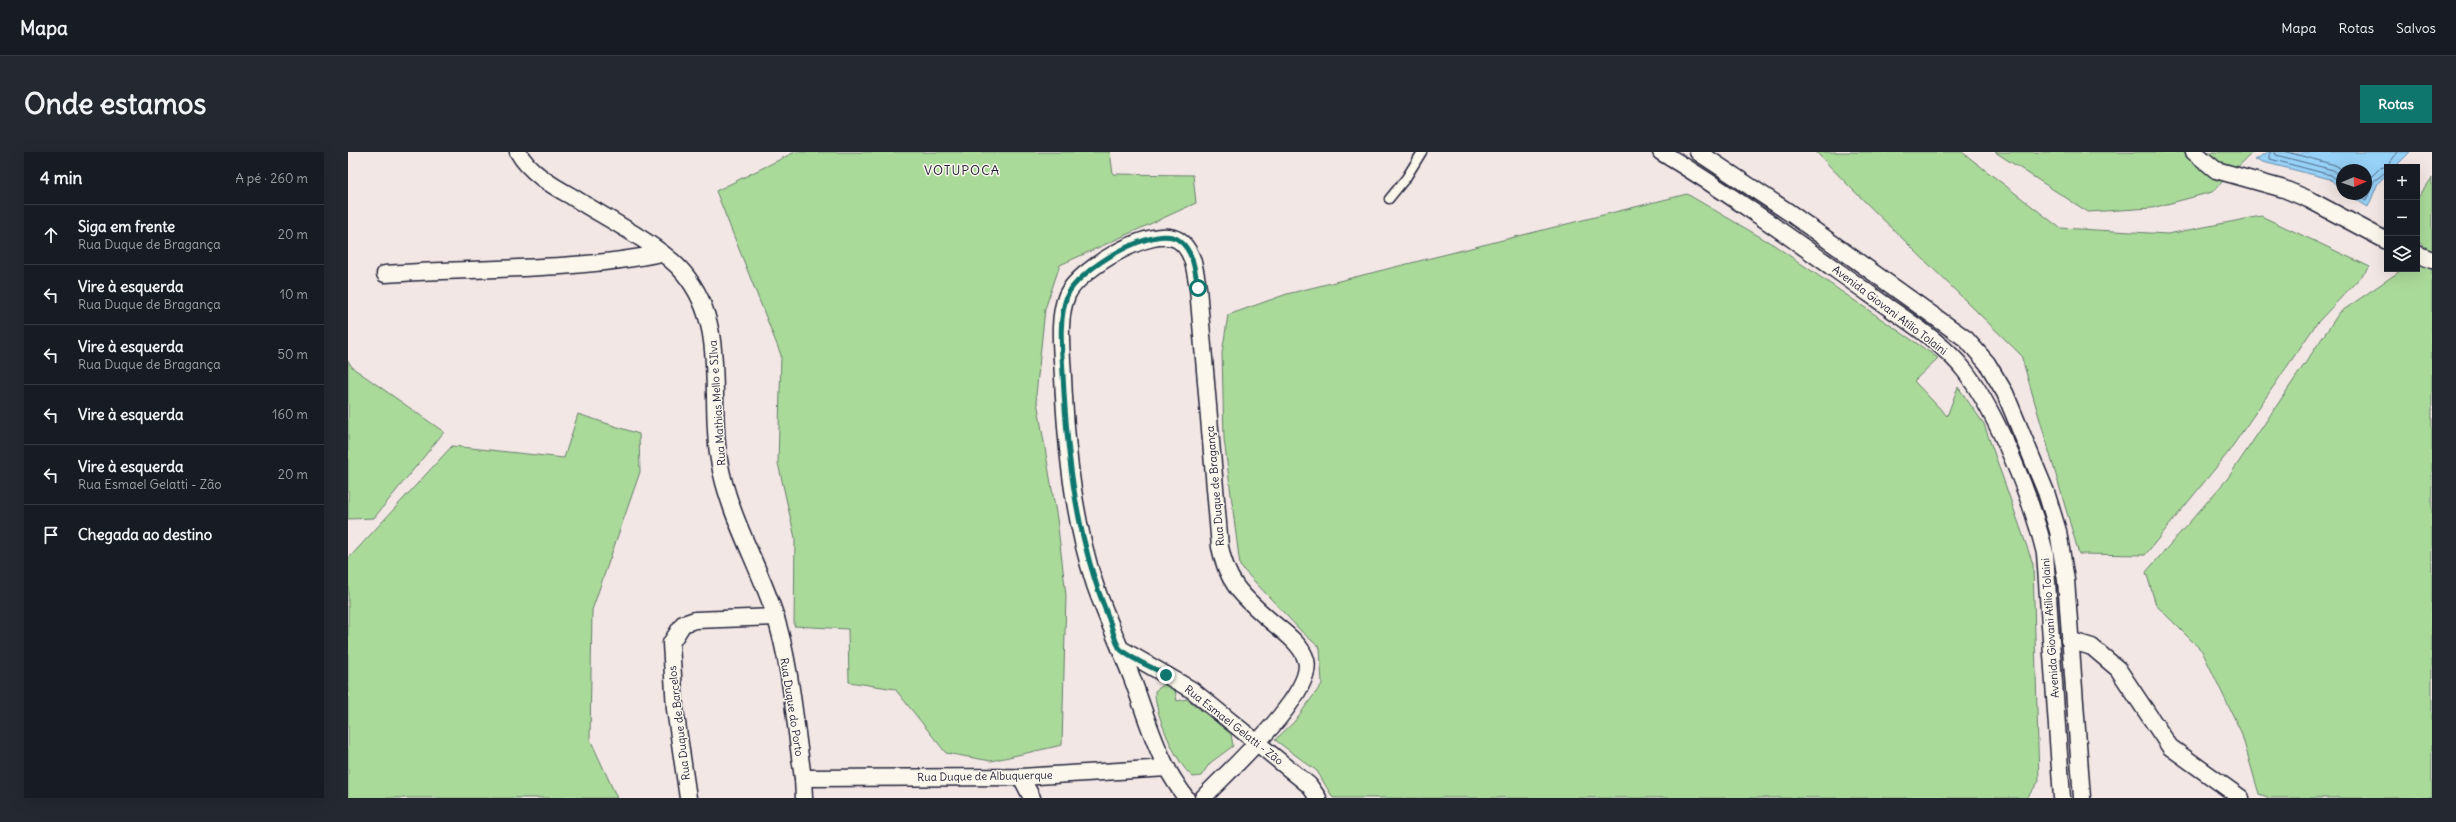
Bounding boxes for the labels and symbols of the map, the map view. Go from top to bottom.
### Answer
district label: VOTUPOCA [924,162,1000,179]
north arrow [2336,164,2372,200]
street label: Avenida Giovani Atílio Tolaini [1830,262,1950,358]
route start [1189,279,1207,297]
street label: Rua Mathias Mello e SIlva [706,340,728,466]
street label: Rua Duque de Bragança [1203,425,1227,547]
street label: Avenida Giovani Atílio Tolaini [2038,558,2062,698]
street label: Rua Duque do Porto [777,657,807,757]
street label: Rua Duque de Barcelos [665,665,693,781]
route end [1157,666,1175,684]
street label: Rua Esmael Gelatti - Zão [1182,682,1286,768]
street label: Rua Duque de Albuquerque [917,768,1053,784]

